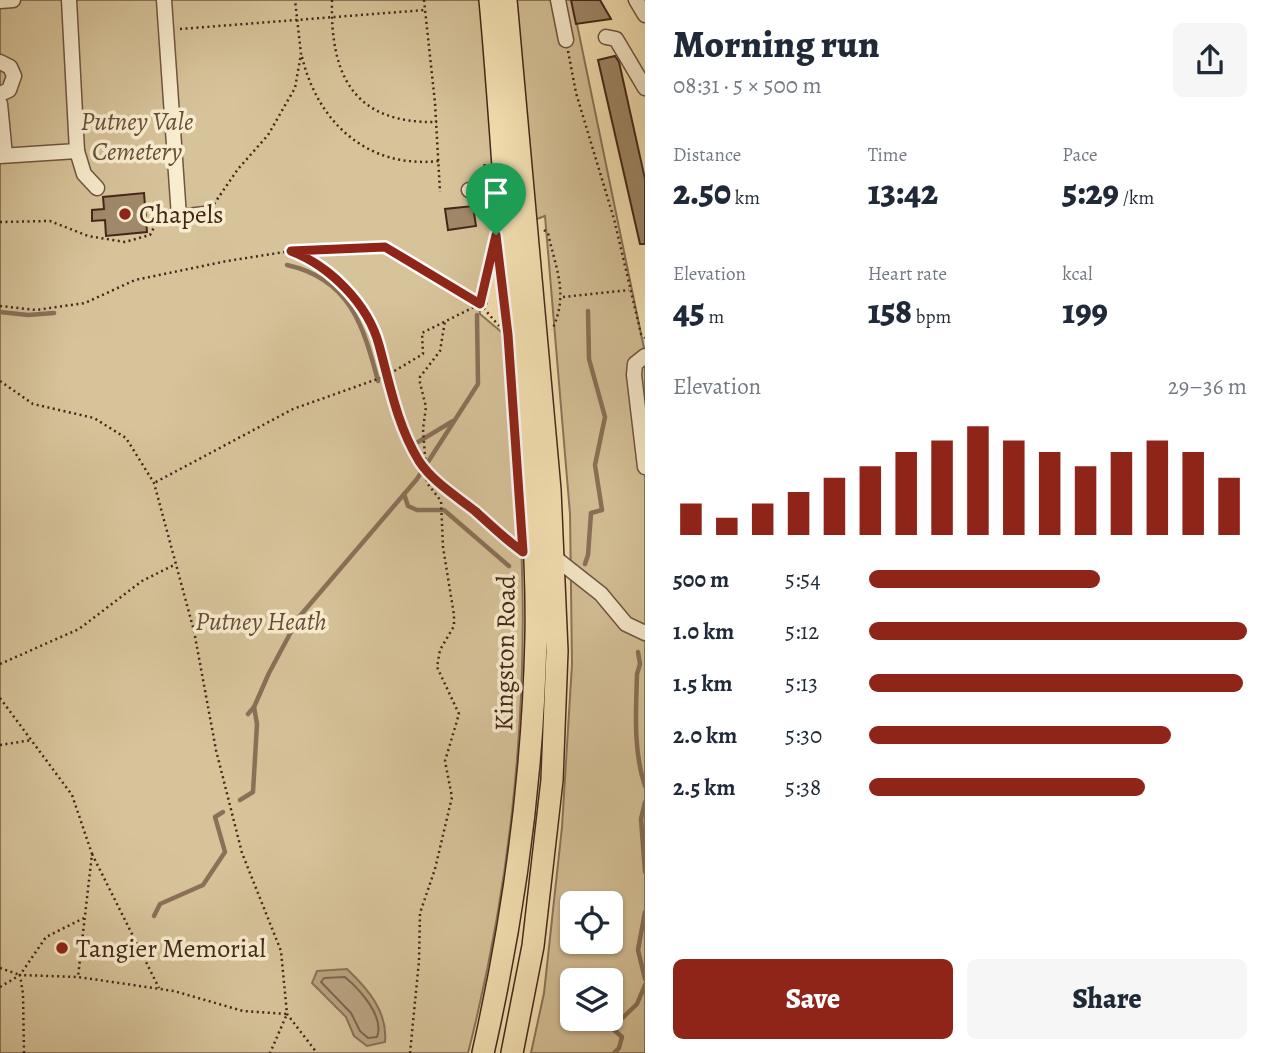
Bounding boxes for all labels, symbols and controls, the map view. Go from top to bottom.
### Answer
text: Morning run [673,18,880,70]
button: share [1173,23,1247,97]
text: 08:31 · 5 × 500 m [673,70,822,101]
park label: Putney Vale Cemetery [81,104,193,169]
text: Distance [673,142,741,168]
text: Time [868,142,907,168]
text: Pace [1062,142,1098,168]
pin [466,163,526,235]
text: 2.50 [673,168,731,216]
text: 13:42 [868,168,938,216]
text: 5:29 [1062,168,1119,216]
icon: arrive [477,174,515,212]
text: km [731,185,760,211]
text: /km [1119,185,1154,211]
place label: Chapels [139,197,223,232]
marker: Chapels [117,206,133,222]
text: Elevation [673,261,746,287]
text: Heart rate [868,261,947,287]
text: kcal [1062,261,1093,287]
text: 45 [673,287,705,335]
text: 158 [868,287,912,335]
text: 199 [1062,287,1108,335]
text: m [705,304,724,330]
text: bpm [912,304,951,330]
text: Elevation [673,371,761,402]
text: 29–36 m [1168,371,1247,402]
text: 500 m [673,564,729,595]
text: 5:54 [785,564,821,595]
street label: Kingston Road [486,574,524,732]
park label: Putney Heath [195,604,327,639]
text: 1.0 km [673,616,734,647]
text: 5:12 [785,616,819,647]
text: 1.5 km [673,668,733,699]
text: 5:13 [785,668,818,699]
text: 2.0 km [673,720,737,751]
text: 5:30 [785,720,822,751]
text: 2.5 km [673,772,735,803]
text: 5:38 [785,772,821,803]
map controls [560,891,623,1031]
button: locate [560,891,623,954]
place label: Tangier Memorial [76,931,266,966]
marker: Tangier Memorial [54,940,70,956]
button: Save [673,959,953,1039]
button: Share [967,959,1247,1039]
button: layers [560,968,623,1031]

